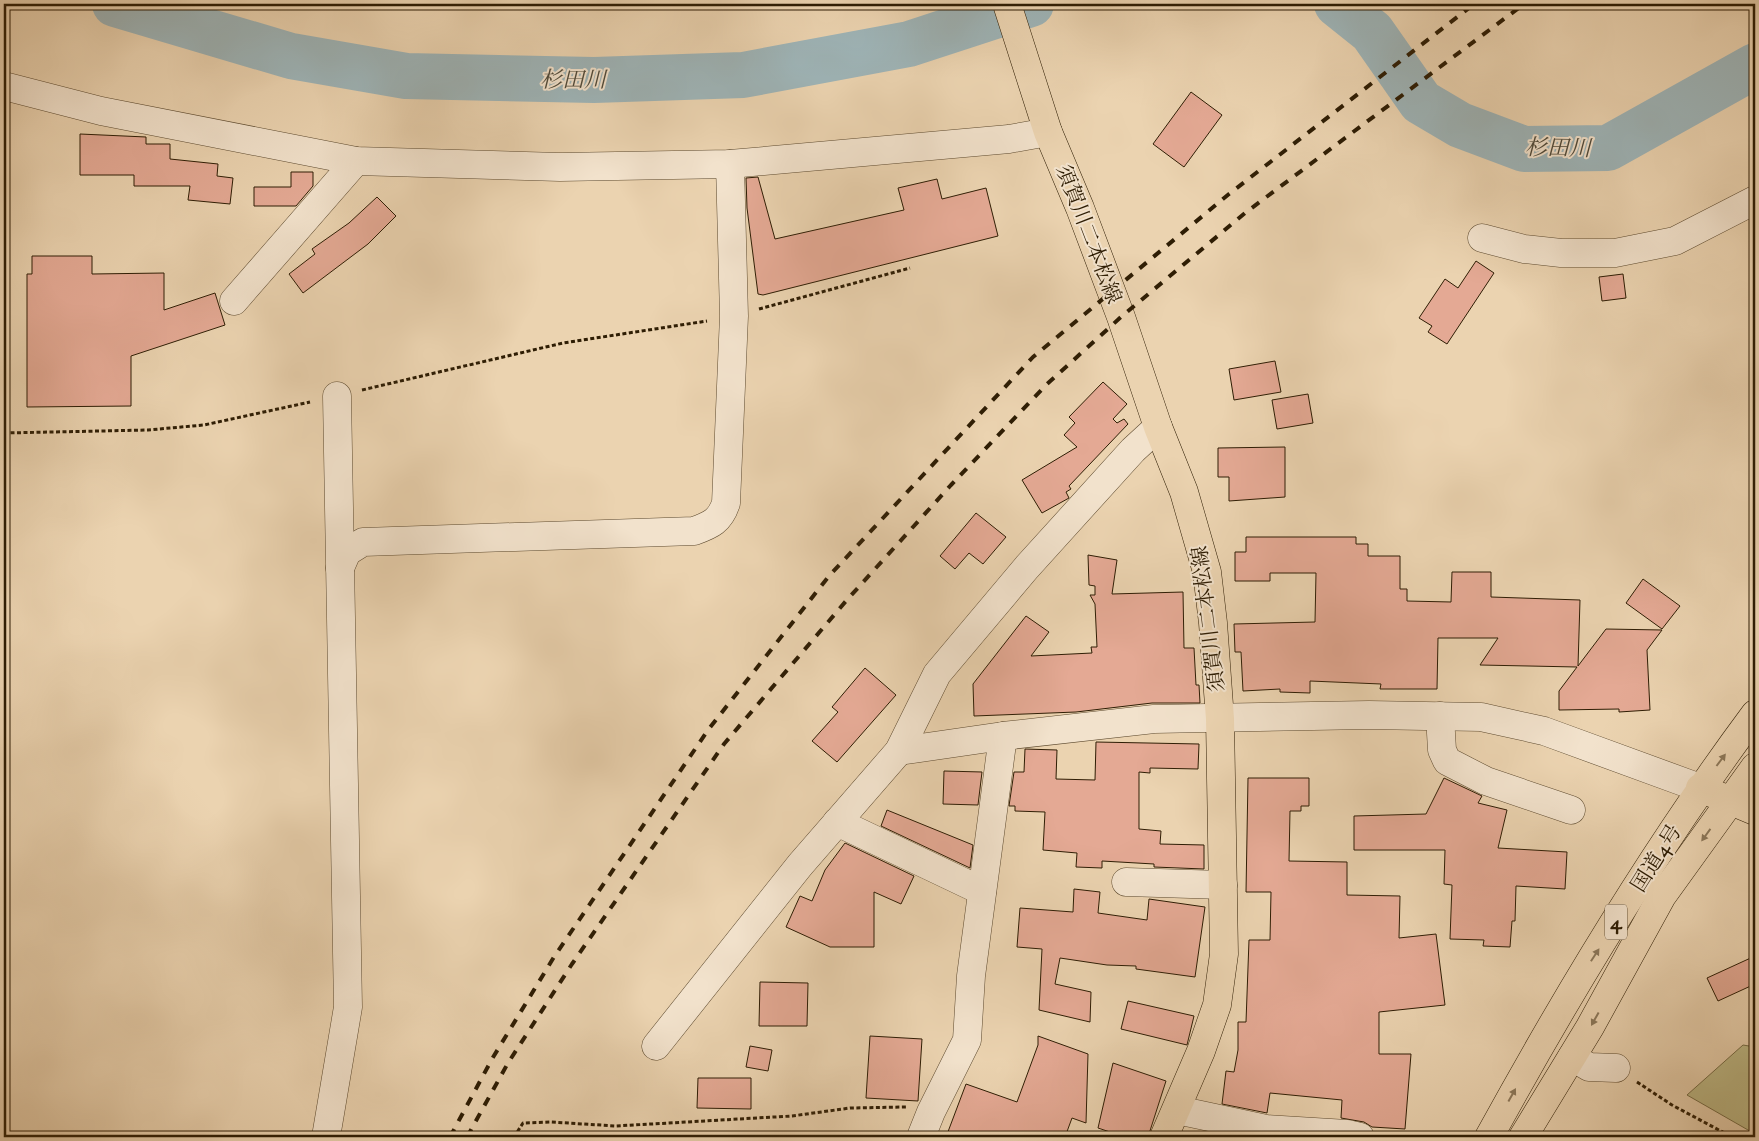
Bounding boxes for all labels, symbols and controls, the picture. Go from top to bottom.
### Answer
water label: 杉田川 [540,67,608,94]
water label: 杉田川 [1525,134,1593,163]
street label: 須賀川二本松線 [1050,161,1127,308]
street label: 須賀川二本松線 [1187,544,1231,693]
one-way arrow [1716,753,1726,767]
street label: 国道4号 [1626,820,1688,897]
one-way arrow [1701,828,1711,842]
road number: 4 [1605,904,1627,940]
one-way arrow [1590,948,1599,961]
one-way arrow [1590,1012,1599,1025]
one-way arrow [1508,1087,1516,1102]

